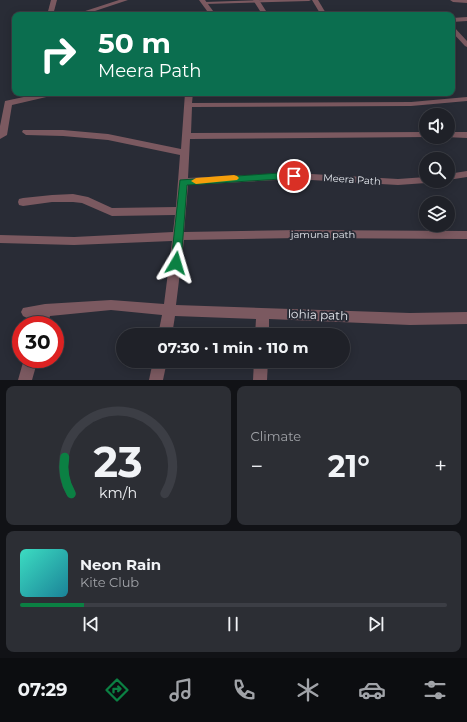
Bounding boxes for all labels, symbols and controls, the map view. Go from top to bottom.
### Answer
text: 50 m [98,26,171,60]
icon: right [32,28,84,80]
text: Meera Path [98,60,202,82]
map controls [419,108,455,232]
button: sound [419,108,455,144]
button: search [419,152,455,188]
pin [277,159,311,193]
icon: arrive [283,165,305,187]
street label: Meera Path [323,171,381,188]
button: layers [419,196,455,232]
street label: jamuna path [290,228,355,241]
position arrow [155,242,197,284]
street label: lohia path [288,306,349,323]
speed limit sign: 30 [12,316,64,368]
text: 07:30 · 1 min · 110 m [158,338,308,357]
text: Climate [251,428,301,444]
text: 23 [94,436,143,486]
text: 21° [328,448,370,485]
text: − [251,453,263,480]
text: + [434,453,447,480]
text: km/h [99,483,137,501]
text: Neon Rain [80,555,161,574]
text: Kite Club [80,574,139,590]
icon: previous [80,613,102,635]
icon: pause [222,613,244,635]
icon: next [365,613,387,635]
icon: directions [103,676,131,704]
icon: music [167,676,195,704]
icon: phone [230,676,258,704]
icon: climate [294,676,322,704]
icon: car [358,676,386,704]
icon: filters [421,676,449,704]
text: 07:29 [18,679,68,701]

